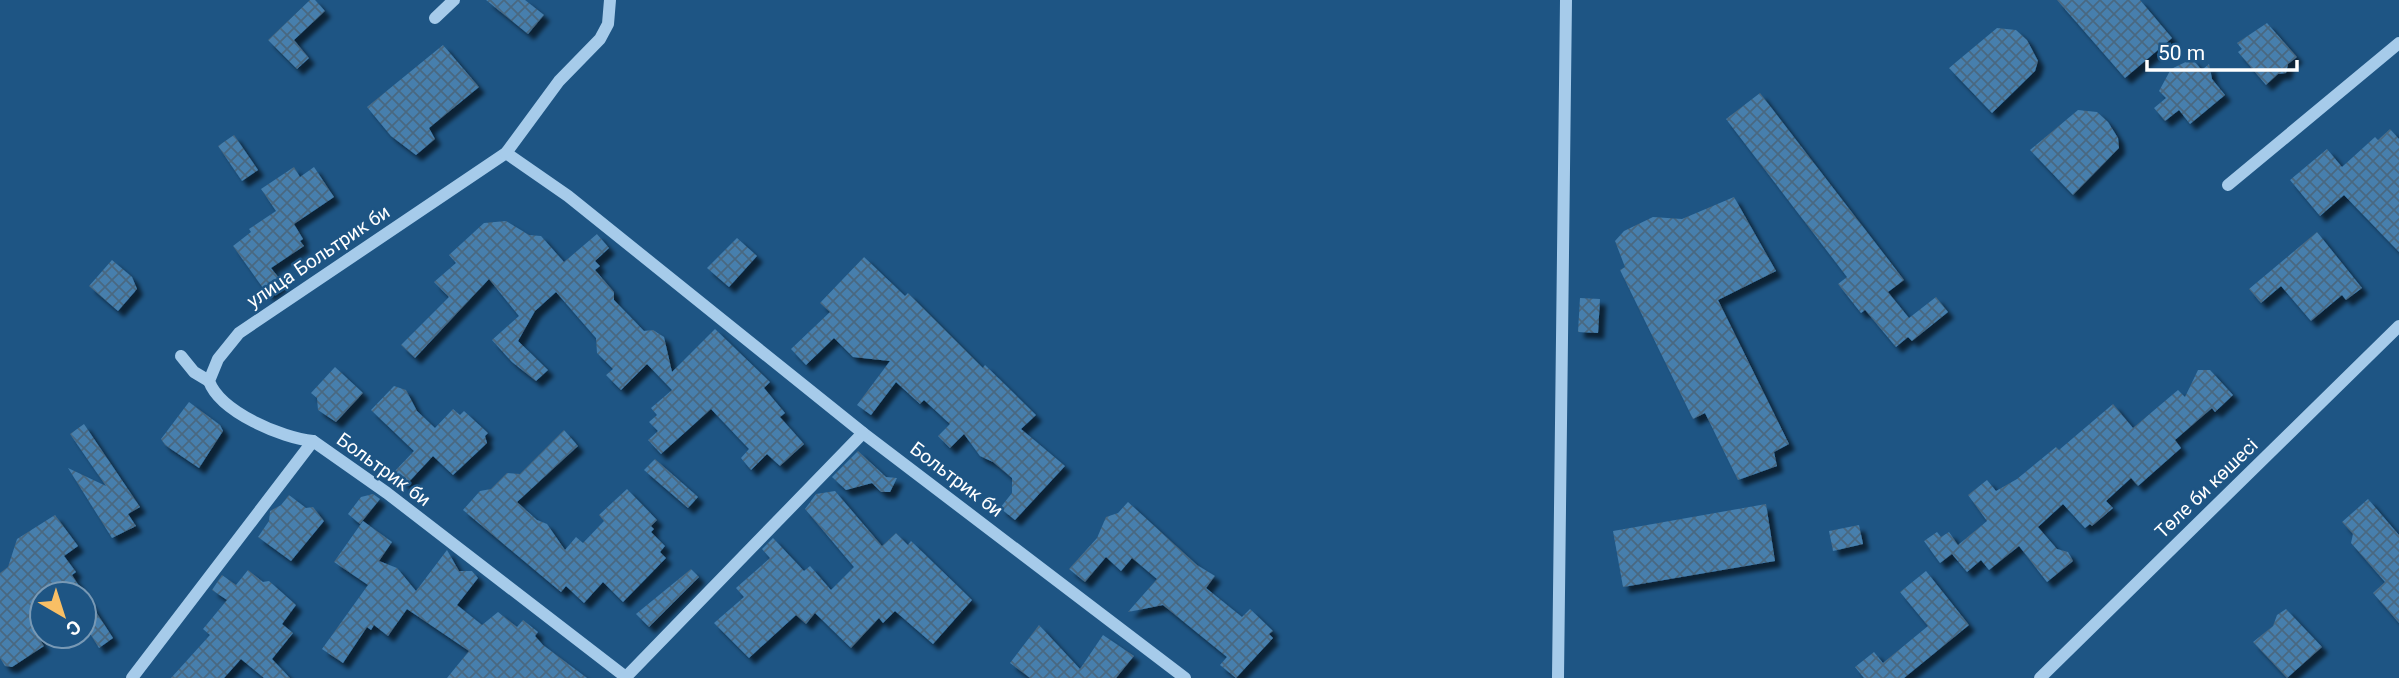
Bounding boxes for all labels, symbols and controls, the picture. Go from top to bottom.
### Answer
scale bar [2147,28,2298,72]
text: 50 m [2158,41,2205,65]
street label: улица Больтрик би [243,200,394,313]
street label: Больтрик би [332,428,435,511]
street label: Төле би көшесі [2150,434,2263,543]
street label: Больтрик би [906,437,1008,522]
north arrow [28,580,98,650]
text: С [61,615,85,641]

